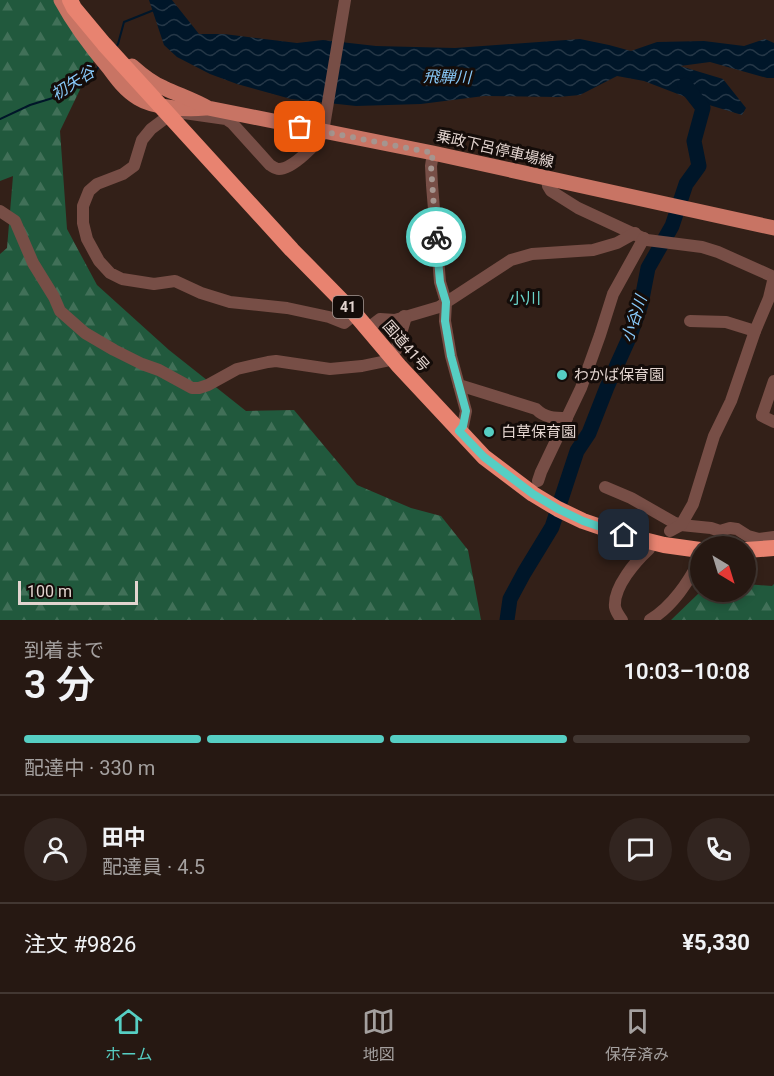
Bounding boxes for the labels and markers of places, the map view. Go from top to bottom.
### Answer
pin [274,101,325,152]
place label: わかば保育園 [574,366,664,384]
marker: わかば保育園 [555,368,569,382]
place label: 白草保育園 [501,423,576,441]
marker: 白草保育園 [482,425,496,439]
pin [598,509,649,560]

